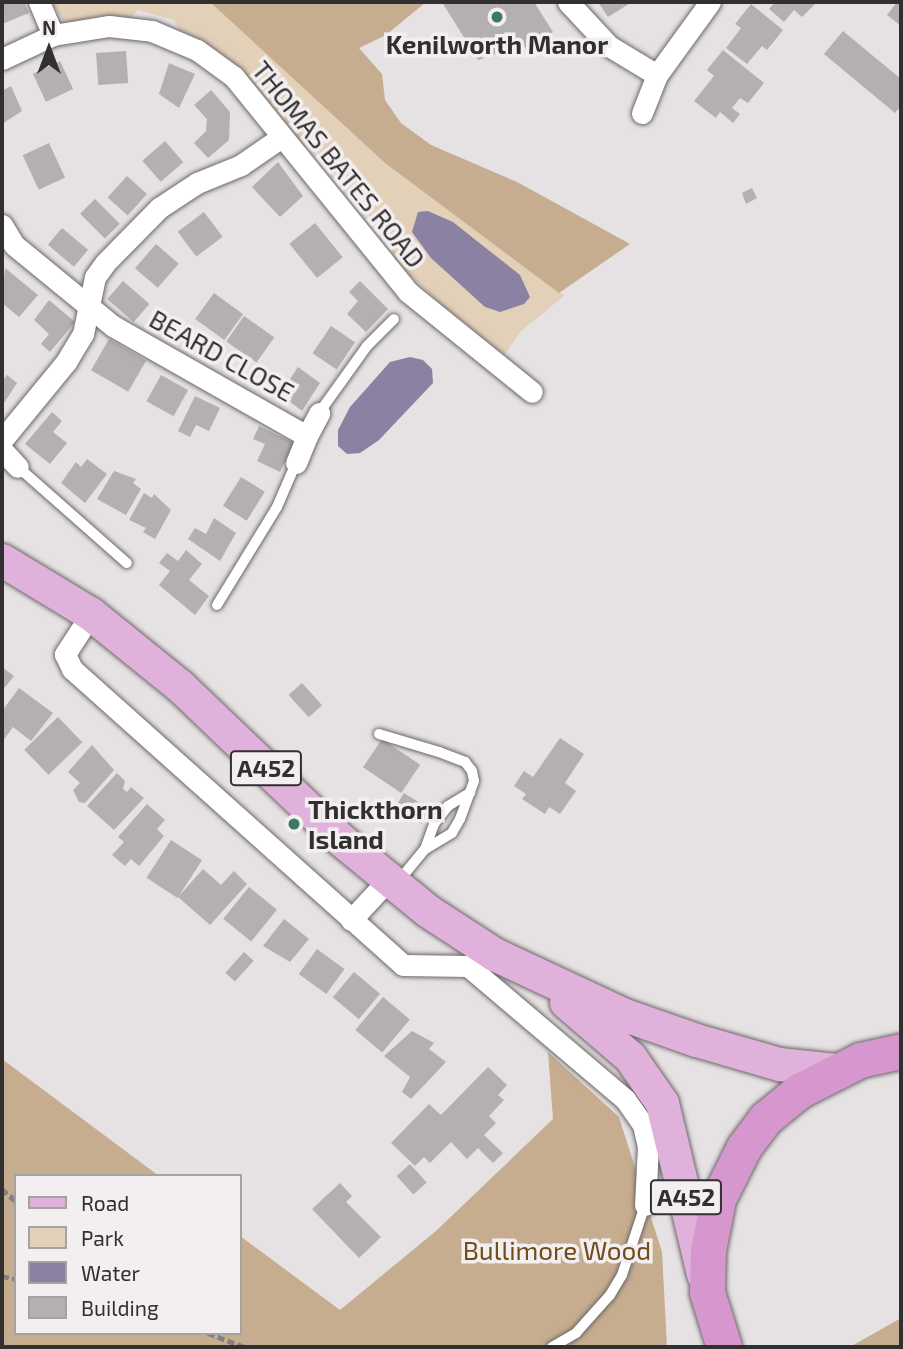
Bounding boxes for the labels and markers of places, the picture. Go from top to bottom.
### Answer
marker: Kenilworth Manor [489,9,505,25]
place label: Kenilworth Manor [386,28,608,60]
place label: Thickthorn Island [308,793,443,854]
marker: Thickthorn Island [286,816,302,832]

